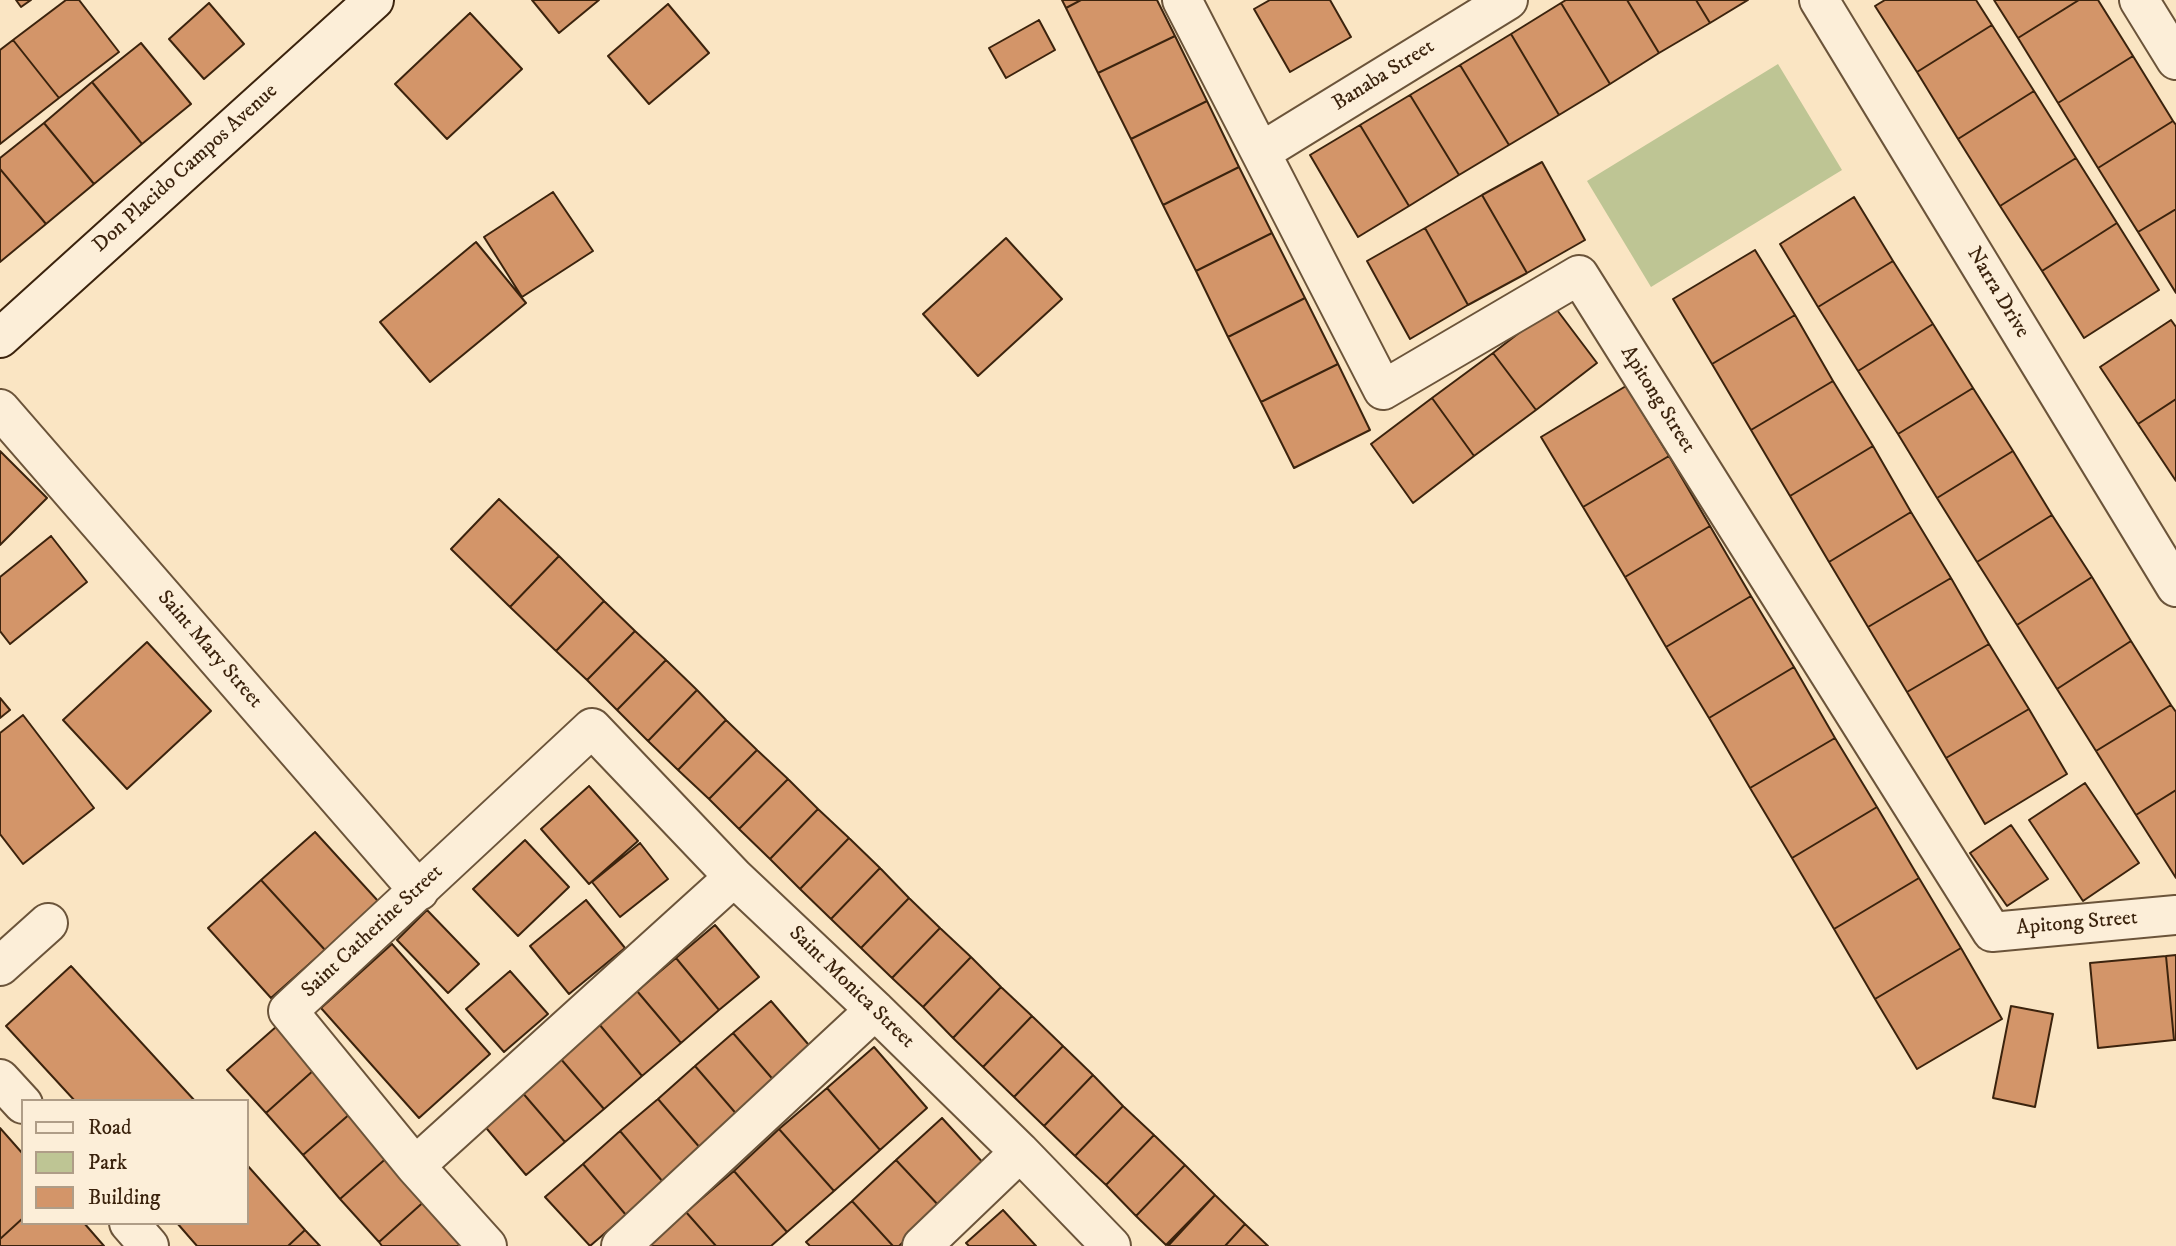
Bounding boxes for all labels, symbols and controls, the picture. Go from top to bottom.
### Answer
street label: Banaba Street [1329,35,1439,117]
street label: Don Placido Campos Avenue [88,79,284,259]
street label: Narra Drive [1960,243,2034,343]
street label: Apitong Street [1614,342,1700,458]
street label: Saint Mary Street [151,586,267,714]
street label: Saint Catherine Street [297,860,449,1004]
street label: Apitong Street [2015,906,2139,942]
street label: Saint Monica Street [783,922,919,1054]
legend [21,1099,248,1225]
text: Road [88,1115,132,1141]
text: Park [88,1150,127,1176]
text: Building [88,1185,160,1211]

